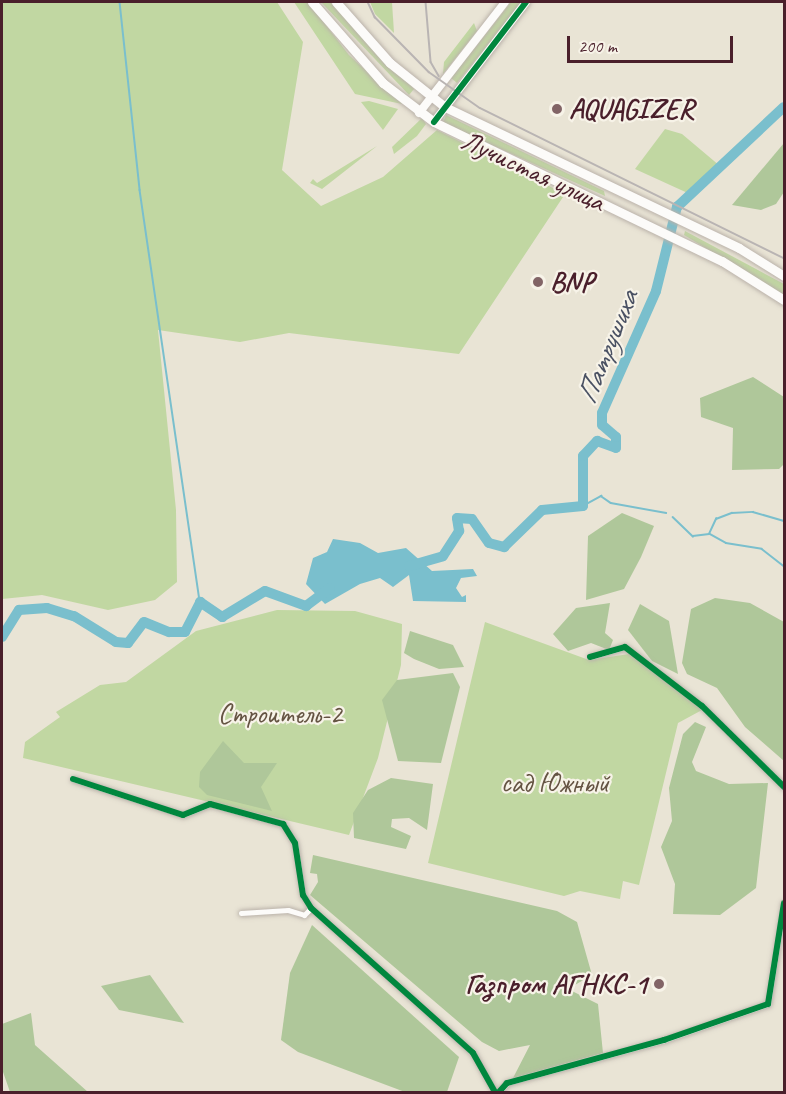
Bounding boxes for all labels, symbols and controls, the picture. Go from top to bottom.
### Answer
scale bar [570,24,736,62]
text: 200 m [578,35,617,57]
place label: AQUAGIZER [569,92,693,126]
marker: AQUAGIZER [550,102,564,116]
street label: Лучистая улица [455,123,611,219]
place label: BNP [550,265,593,299]
marker: BNP [531,275,545,289]
water label: Патрушиха [568,285,646,409]
park label: Строитель-2 [218,697,342,731]
park label: сад Южный [500,766,610,800]
place label: Газпром АГНКС-1 [465,967,647,1001]
marker: Газпром АГНКС-1 [652,977,666,991]

